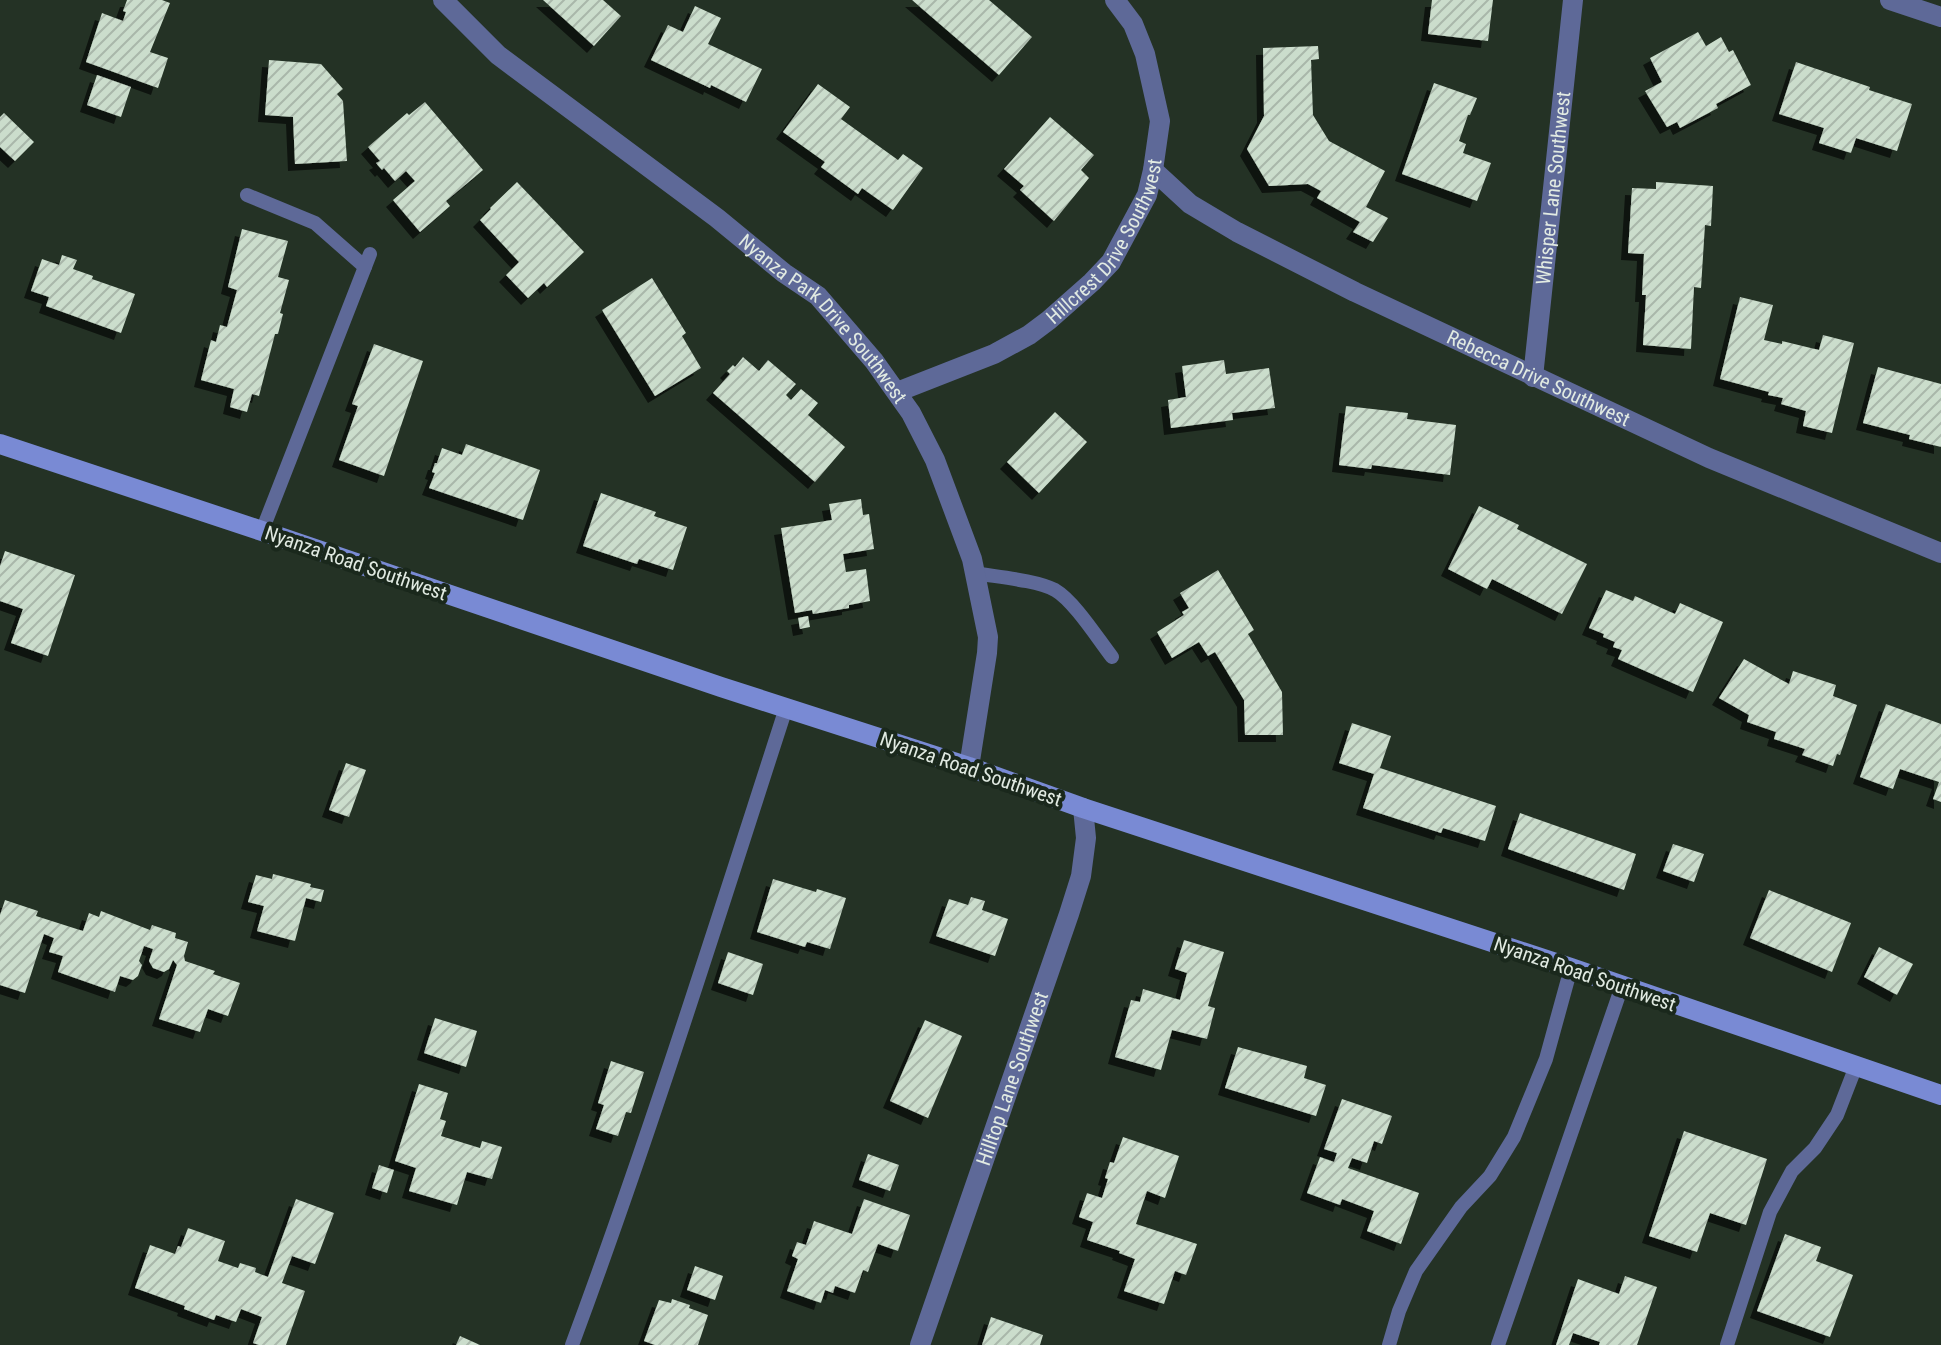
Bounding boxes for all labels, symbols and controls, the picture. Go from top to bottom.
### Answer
street label: Whisper Lane Southwest [1531,90,1575,286]
street label: Hillcrest Drive Southwest [1041,157,1166,329]
street label: Nyanza Park Drive Southwest [734,229,912,408]
street label: Rebecca Drive Southwest [1443,325,1634,431]
street label: Nyanza Road Southwest [262,521,450,605]
street label: Nyanza Road Southwest [877,727,1065,811]
street label: Nyanza Road Southwest [1491,932,1679,1016]
street label: Hilltop Lane Southwest [971,988,1053,1169]

